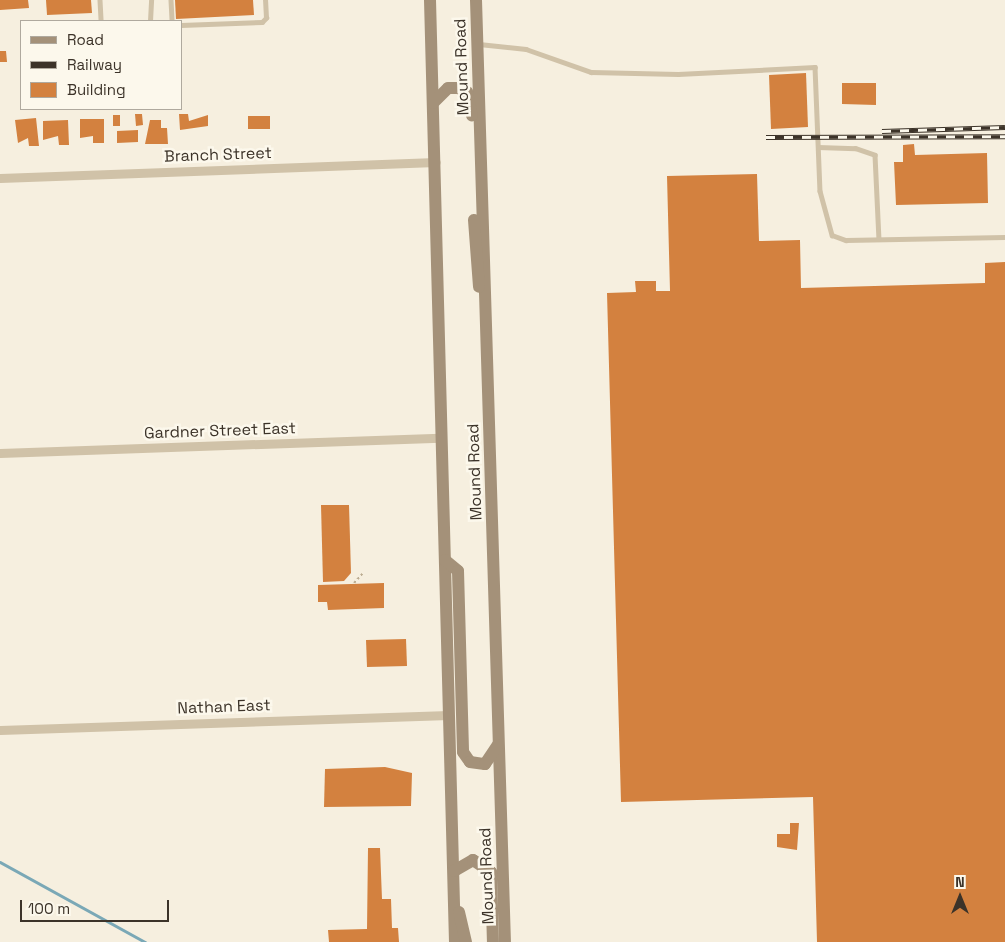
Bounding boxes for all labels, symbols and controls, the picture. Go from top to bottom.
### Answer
street label: Mound Road [451,18,473,116]
legend [20,20,182,110]
text: Road [67,30,104,49]
text: Railway [67,55,122,74]
text: Building [67,80,126,99]
street label: Branch Street [164,144,272,166]
street label: Gardner Street East [144,419,296,443]
street label: Mound Road [464,423,486,521]
street label: Nathan East [177,696,271,718]
street label: Mound Road [476,827,498,925]
north arrow [935,872,985,922]
text: N [955,873,965,891]
scale bar [22,890,171,922]
text: 100 m [28,899,70,918]

